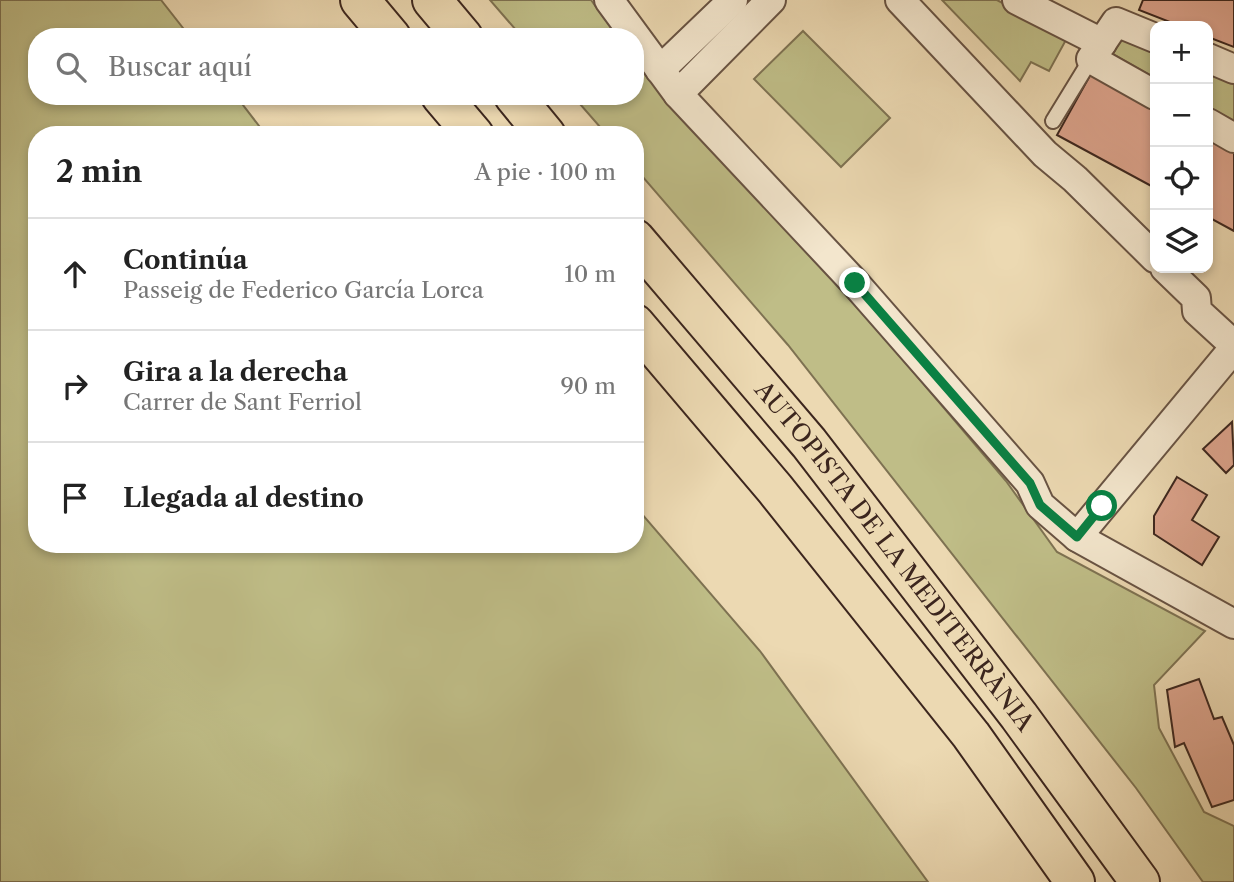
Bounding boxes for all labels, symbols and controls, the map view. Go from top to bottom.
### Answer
map controls [1150,21,1213,273]
button: + [1150,21,1213,84]
search box [28,28,644,105]
icon: search [52,48,90,86]
text: Buscar aquí [108,51,252,83]
button: − [1150,84,1213,147]
button: locate [1150,147,1213,210]
text: 2 min [56,153,142,190]
text: A pie · 100 m [475,158,616,186]
button: layers [1150,210,1213,273]
text: Continúa [123,244,248,276]
icon: ahead [56,255,94,293]
text: 10 m [564,260,616,288]
route end [839,267,870,298]
text: Passeig de Federico García Lorca [123,276,484,304]
text: Gira a la derecha [123,356,348,388]
icon: right [56,367,94,405]
text: 90 m [560,372,616,400]
street label: AUTOPISTA DE LA MEDITERRÀNIA [748,375,1041,738]
text: Carrer de Sant Ferriol [123,388,362,416]
icon: arrive [56,479,94,517]
text: Llegada al destino [123,482,364,514]
route start [1086,490,1117,521]

